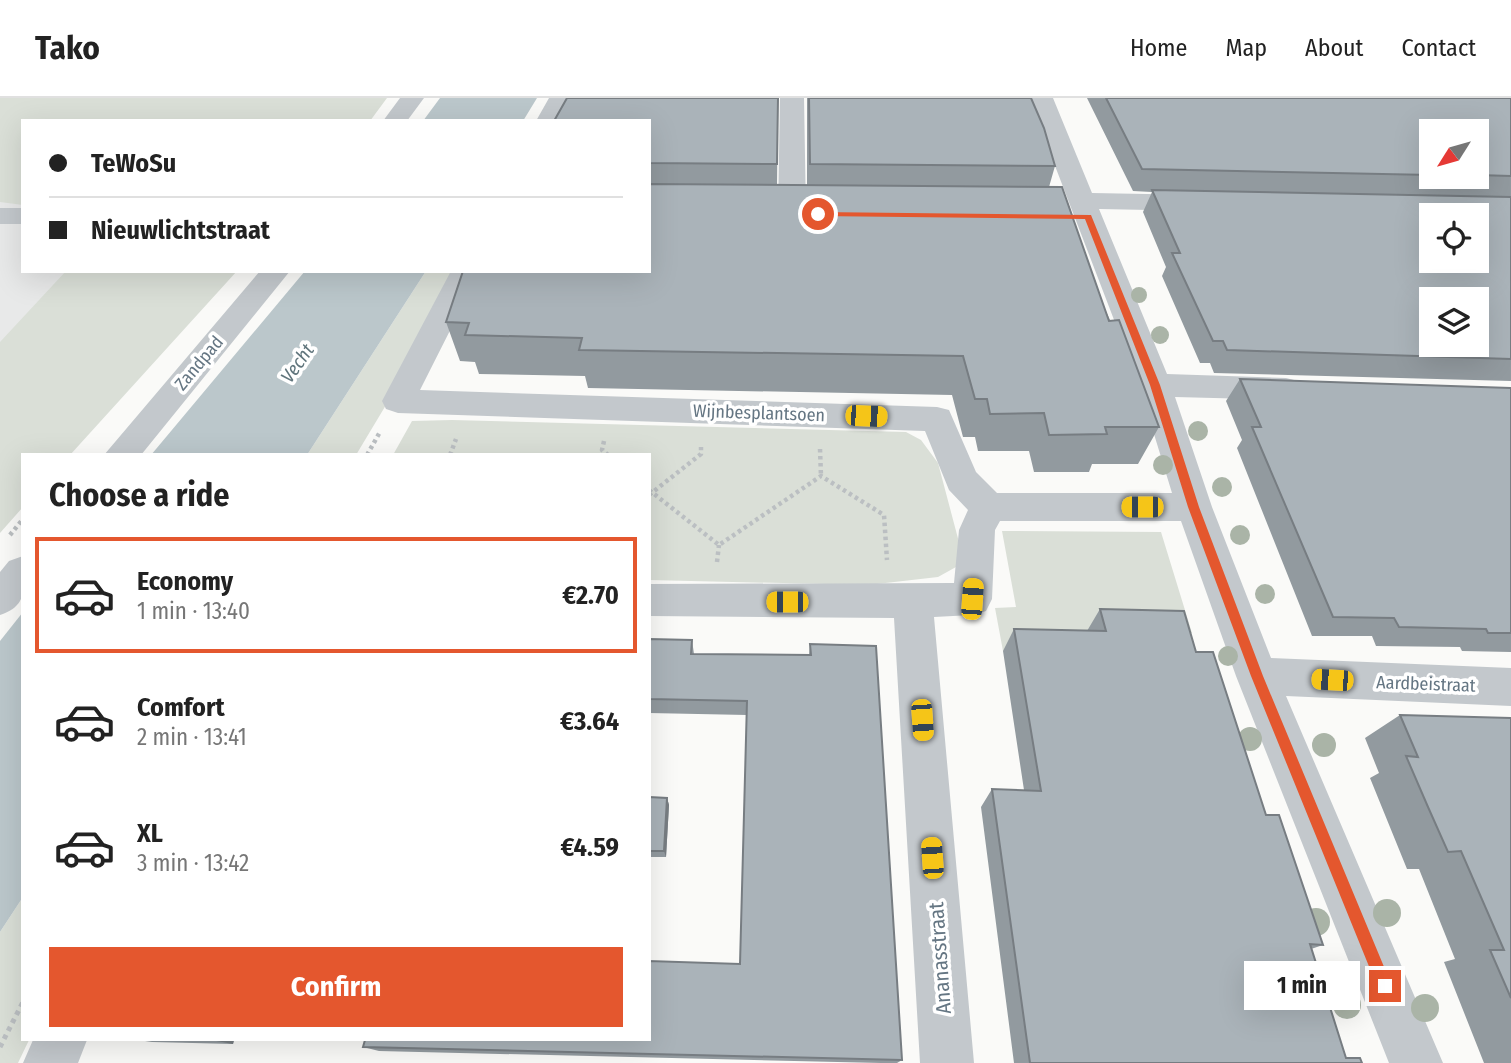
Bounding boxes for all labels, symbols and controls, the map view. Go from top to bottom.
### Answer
text: Tako [35,28,100,68]
text: Home [1130,34,1187,62]
text: Map [1225,34,1267,62]
text: About [1305,34,1363,62]
text: Contact [1401,34,1476,62]
north arrow [1419,119,1489,189]
map controls [1419,119,1489,357]
text: TeWoSu [91,148,176,179]
route start [802,198,834,230]
button: locate [1419,203,1489,273]
text: Nieuwlichtstraat [91,215,270,246]
button: layers [1419,287,1489,357]
street label: Zandpad [170,331,228,395]
water label: Vecht [276,339,319,387]
street label: Wijnbesplantsoen [693,400,825,426]
car [845,405,888,427]
text: Choose a ride [49,476,230,514]
car [1122,497,1164,518]
icon: car [53,564,116,627]
text: Economy [137,566,233,597]
car [961,577,984,621]
text: €2.70 [562,580,619,611]
car [767,592,809,613]
text: 1 min · 13:40 [137,597,250,625]
car [1311,668,1354,692]
street label: Aardbeistraat [1376,671,1476,697]
icon: car [53,690,116,753]
text: Comfort [137,692,225,723]
car [911,698,934,742]
text: €3.64 [560,706,619,737]
text: 2 min · 13:41 [137,723,247,751]
icon: car [53,816,116,879]
text: XL [137,818,163,849]
text: €4.59 [560,832,619,863]
car [921,836,944,880]
text: 3 min · 13:42 [137,849,249,877]
street label: Ananasstraat [923,901,957,1015]
button: Confirm [49,947,623,1027]
callout: 1 min [1245,962,1360,1010]
route end [1369,970,1401,1002]
text: 1 min [1277,971,1327,999]

